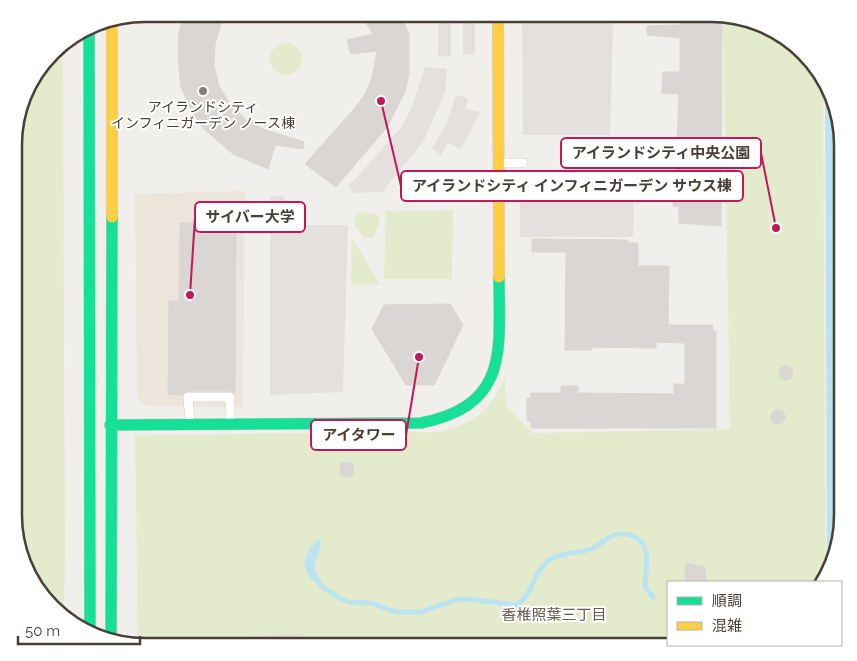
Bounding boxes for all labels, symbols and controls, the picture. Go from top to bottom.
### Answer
marker: アイランドシティ インフィニガーデン ノース棟 [197,85,209,97]
place label: アイランドシティ インフィニガーデン ノース棟 [111,99,295,131]
callout: アイランドシティ中央公園 [561,138,761,168]
text: アイランドシティ中央公園 [572,144,750,162]
callout: アイランドシティ インフィニガーデン サウス棟 [401,171,743,201]
text: アイランドシティ インフィニガーデン サウス棟 [412,177,732,195]
callout: サイバー大学 [195,202,305,232]
text: サイバー大学 [205,208,295,226]
callout: アイタワー [311,420,406,450]
text: アイタワー [322,426,396,444]
legend [667,581,842,646]
text: 順調 [712,592,742,610]
district label: 香椎照葉三丁目 [501,606,607,624]
scale bar [18,614,140,646]
text: 混雑 [712,617,742,635]
text: 50 m [25,622,60,640]

